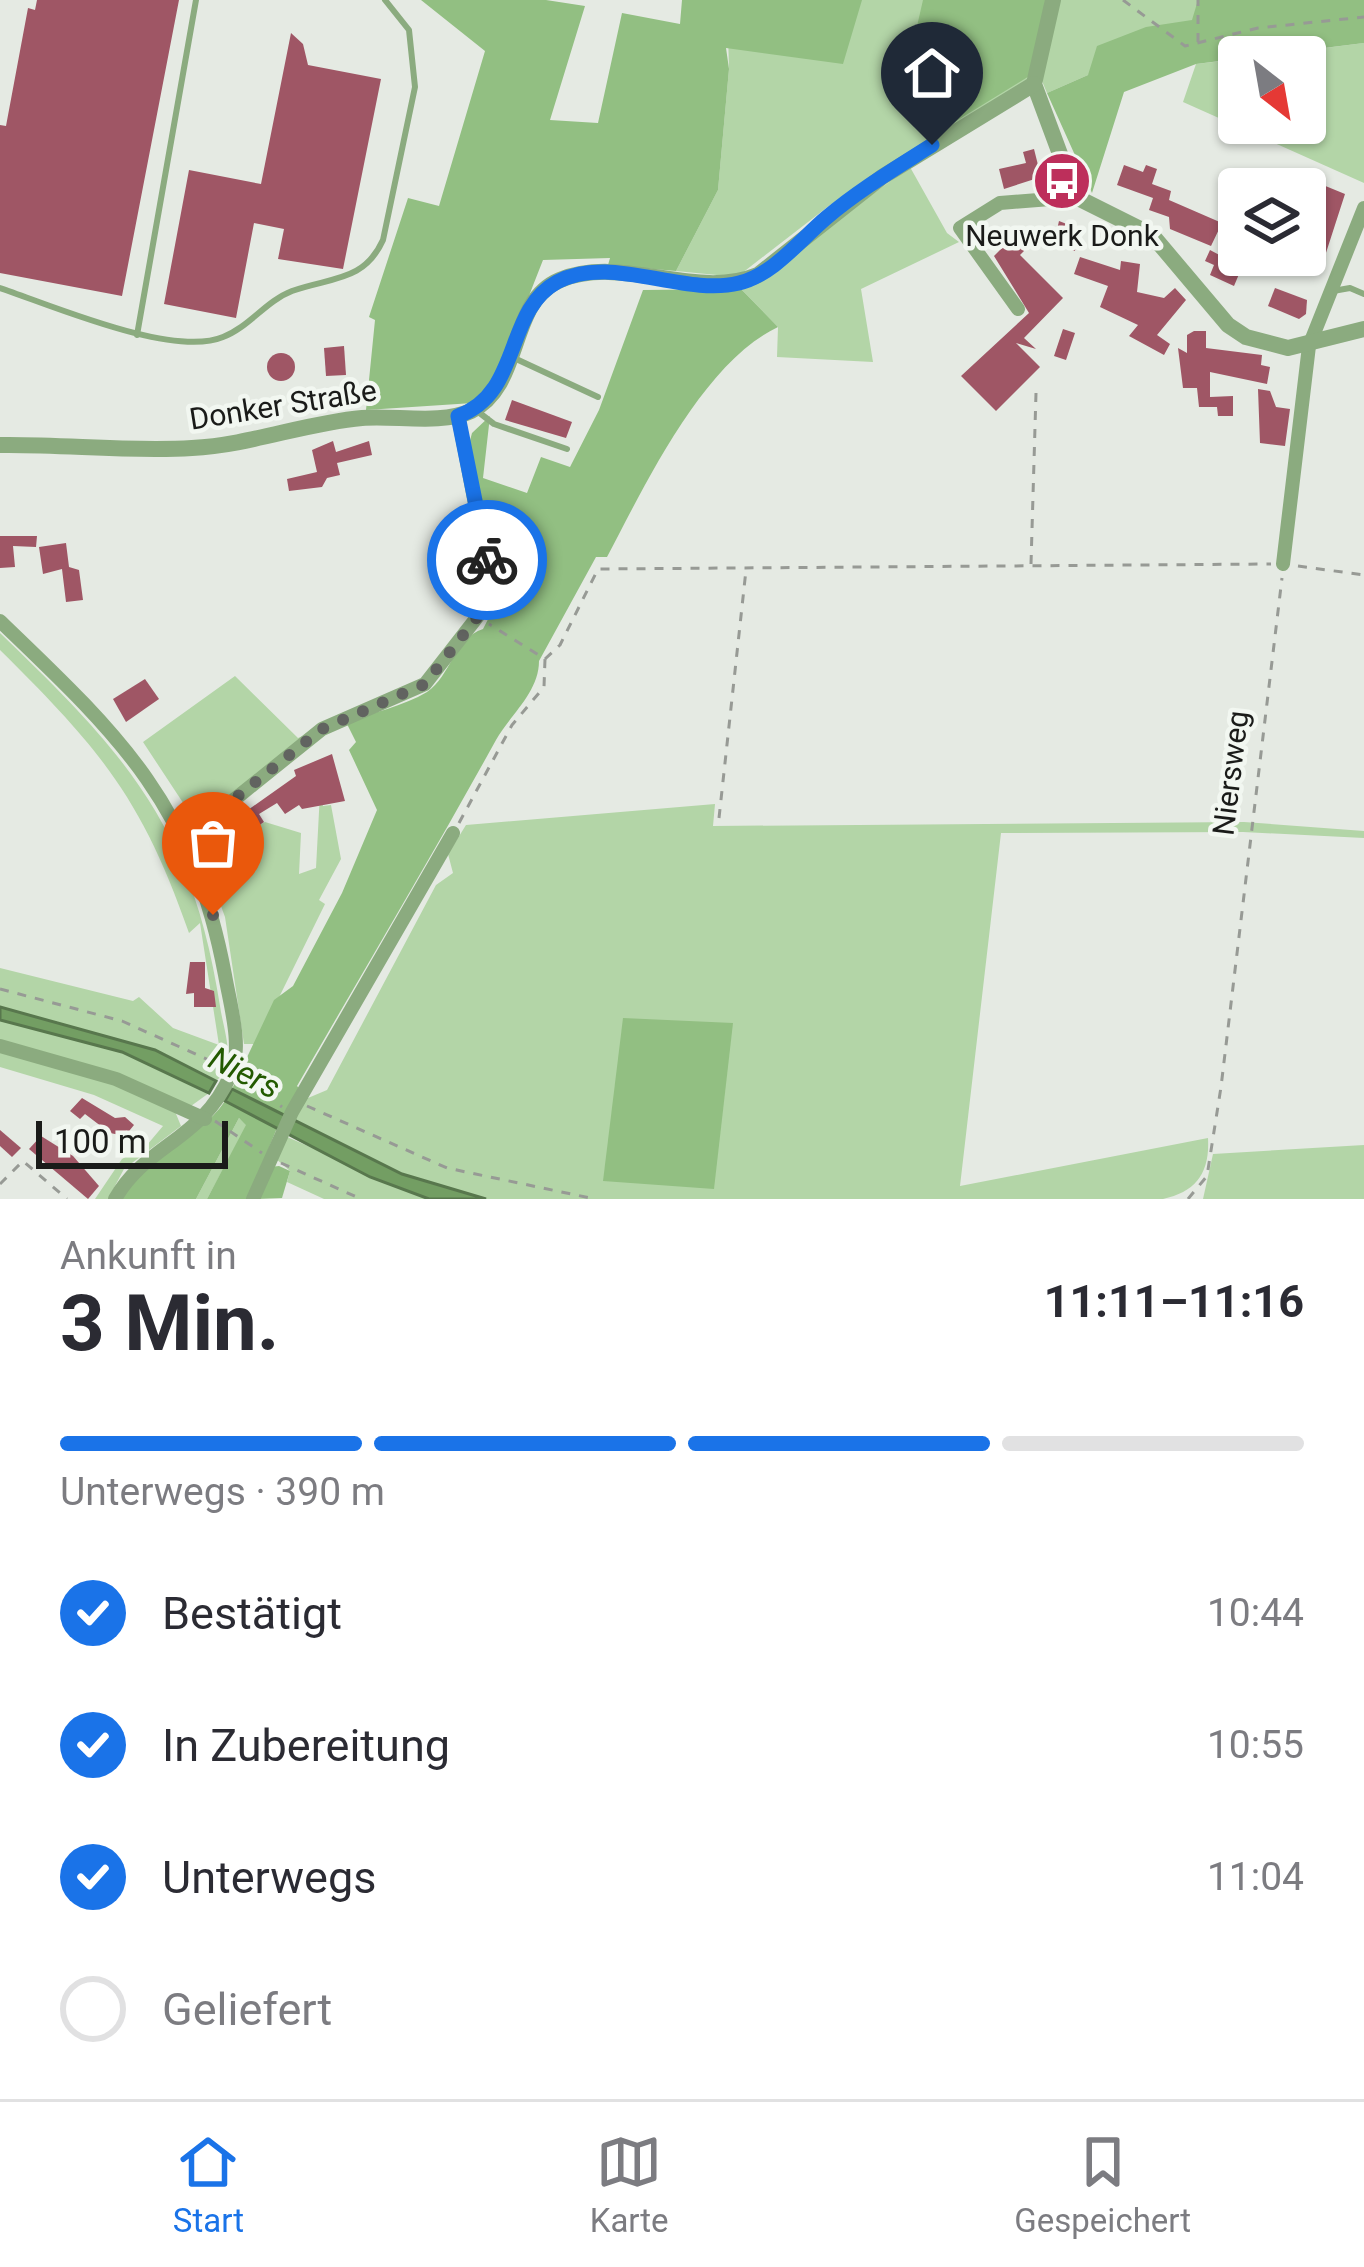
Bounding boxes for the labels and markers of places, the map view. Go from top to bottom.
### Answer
pin [881,22,983,145]
bus stop icon: Neuwerk Donk [1031,150,1093,212]
place label: Neuwerk Donk [965,218,1160,253]
pin [162,792,264,915]

